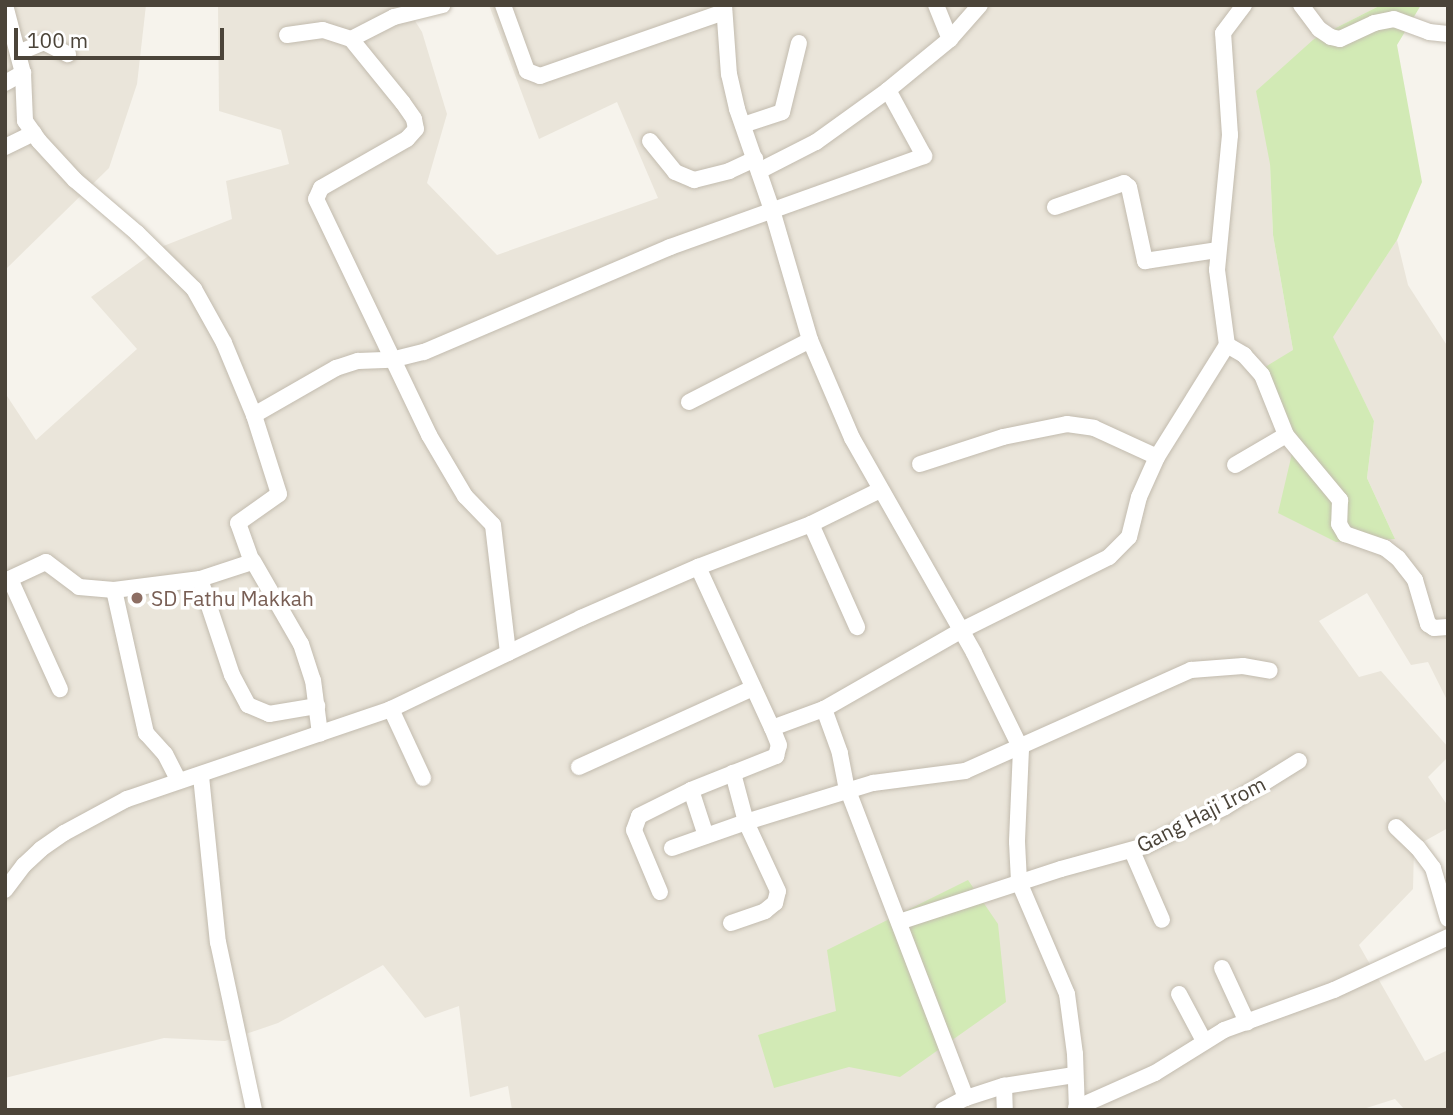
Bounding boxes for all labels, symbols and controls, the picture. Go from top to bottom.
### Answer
scale bar [18,14,228,58]
text: 100 m [27,26,88,54]
place label: SD Fathu Makkah [151,585,314,611]
marker: SD Fathu Makkah [129,590,145,606]
street label: Gang Haji Irom [1132,771,1270,857]

